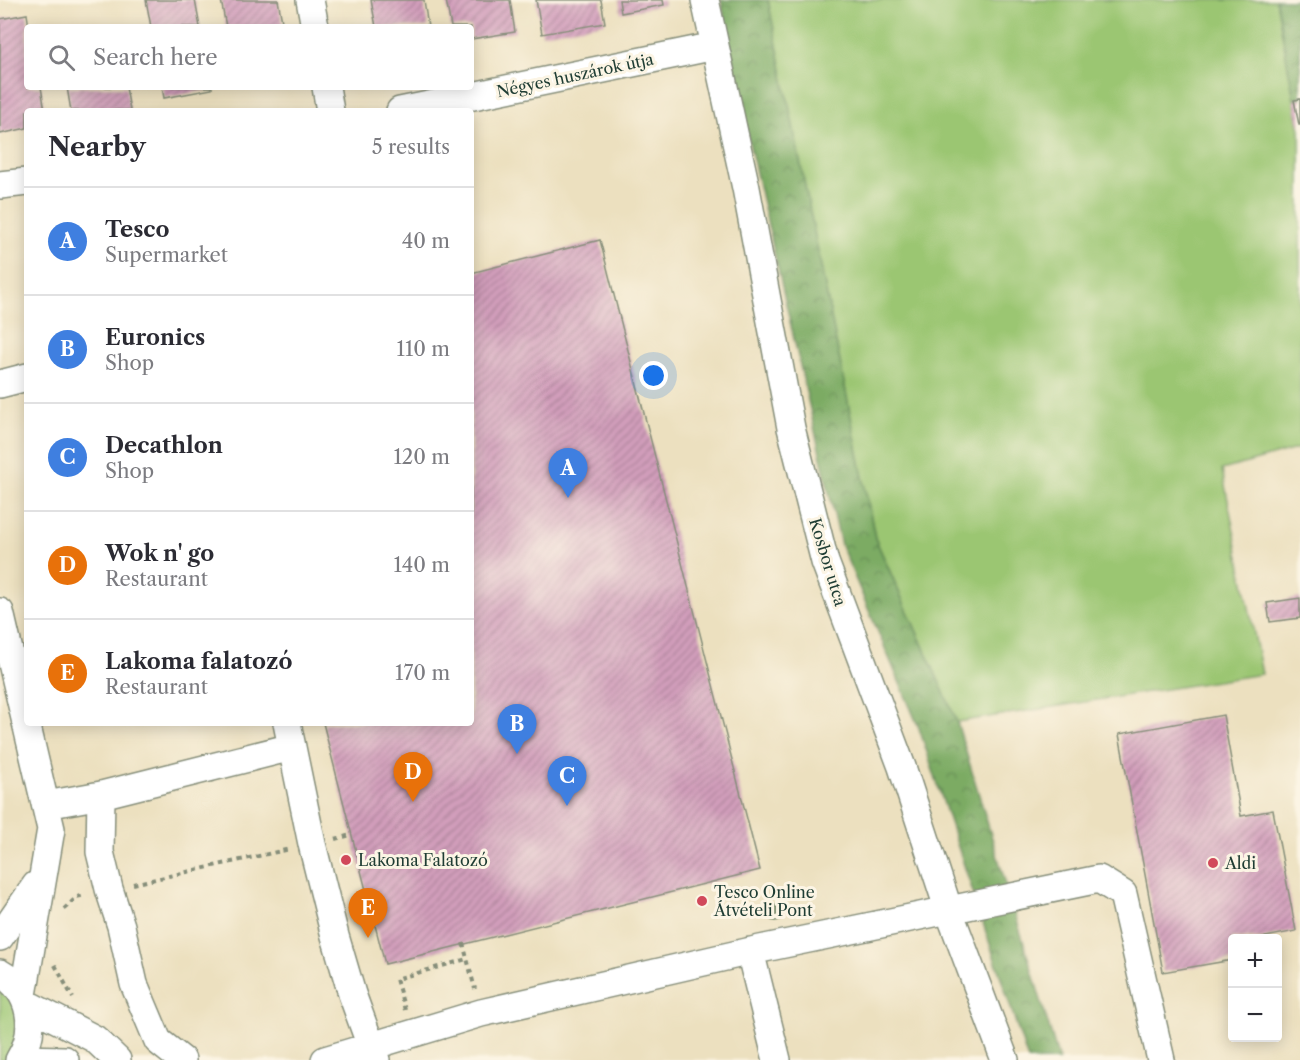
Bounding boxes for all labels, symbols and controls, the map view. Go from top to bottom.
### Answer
search box [24,24,474,90]
icon: search [45,41,78,74]
text: Search here [93,44,218,71]
street label: Négyes huszárok útja [495,48,656,101]
text: Nearby [48,131,146,163]
text: 5 results [372,135,450,159]
text: Tesco [105,216,169,243]
text: A [60,229,75,253]
text: 40 m [402,229,450,253]
text: Supermarket [105,243,228,267]
text: Euronics [105,324,205,351]
text: B [60,337,75,361]
text: 110 m [397,337,450,361]
text: Shop [105,351,154,375]
your location [639,361,668,390]
text: Decathlon [105,432,223,459]
text: C [59,445,76,469]
text: 120 m [393,445,450,469]
pin: A [548,448,588,498]
text: Shop [105,459,154,483]
street label: Kosbor utca [805,515,851,609]
text: Wok n' go [105,540,214,567]
text: D [59,553,76,577]
text: 140 m [393,553,450,577]
text: Restaurant [105,567,208,591]
text: Lakoma falatozó [105,648,292,675]
text: E [60,661,75,685]
text: 170 m [395,661,450,685]
text: Restaurant [105,675,208,699]
pin: B [498,704,536,754]
pin: D [394,752,432,802]
pin: C [548,756,586,806]
place label: Lakoma Falatozó [358,850,488,870]
marker: Lakoma Falatozó [339,853,353,867]
place label: Aldi [1224,853,1256,873]
marker: Aldi [1206,856,1220,870]
place label: Tesco Online Átvételi Pont [713,882,815,920]
pin: E [348,888,388,938]
marker: Tesco Online Átvételi Pont [695,894,709,908]
map controls [1228,934,1282,1042]
button: + [1228,934,1282,988]
button: − [1228,988,1282,1042]

